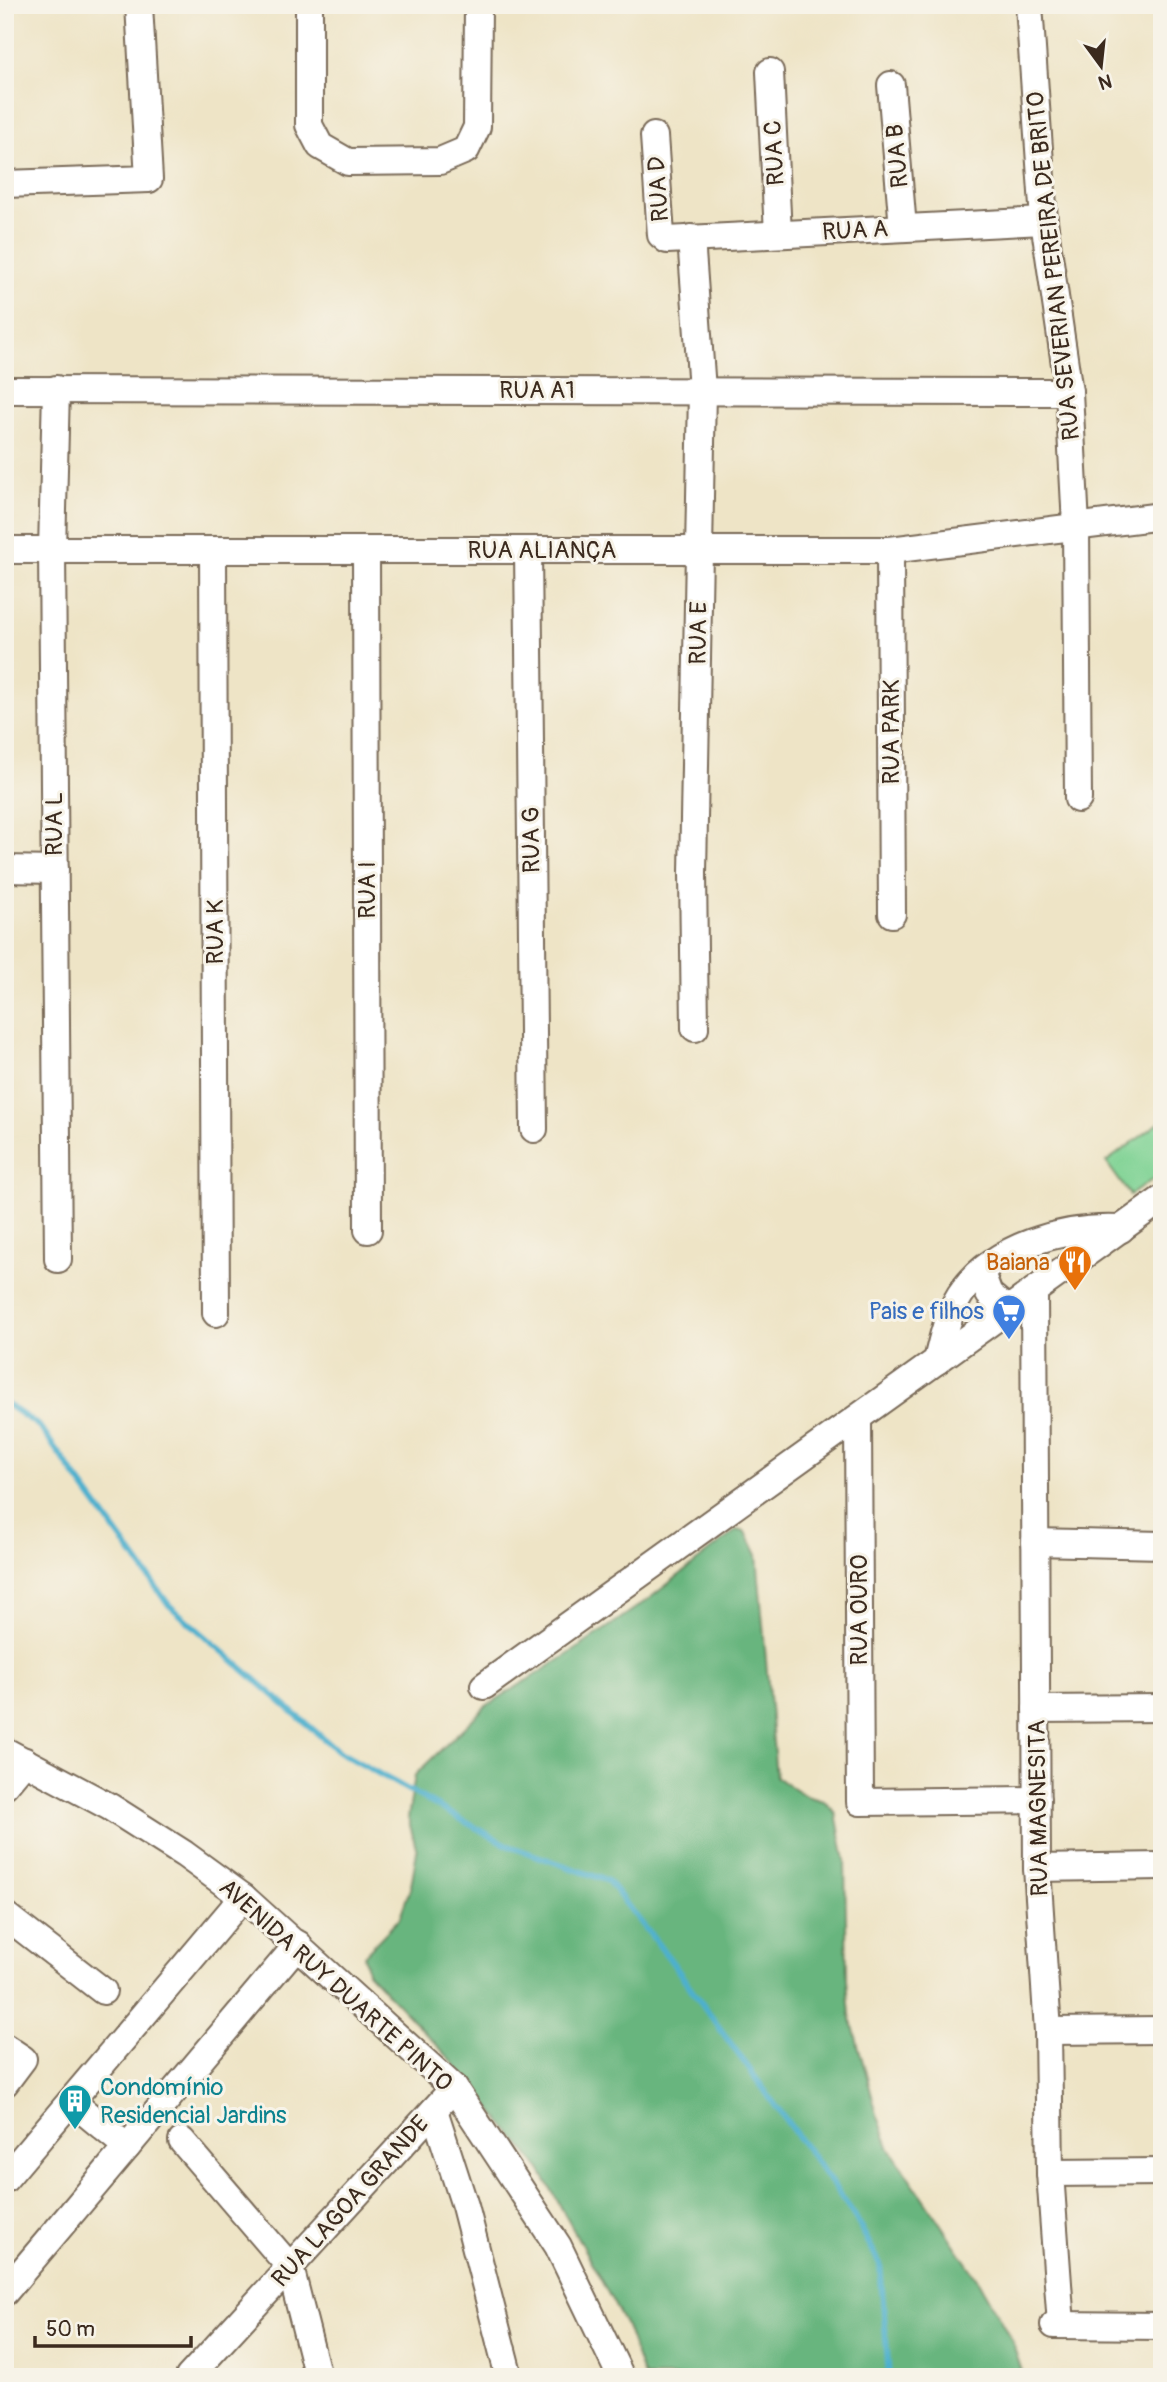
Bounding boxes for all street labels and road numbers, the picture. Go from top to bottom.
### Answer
street label: RUA SEVERIAN PEREIRA DE BRITO [1021,90,1086,442]
street label: RUA C [758,120,791,186]
street label: RUA B [880,123,915,189]
street label: RUA D [642,155,675,223]
street label: RUA A [821,214,889,247]
street label: RUA A1 [499,376,575,405]
street label: RUA ALIANÇA [468,536,616,565]
street label: RUA E [683,601,714,665]
street label: RUA PARK [877,679,906,785]
street label: RUA L [40,792,69,856]
street label: RUA G [516,807,547,873]
street label: RUA I [353,861,382,919]
street label: RUA K [201,899,230,965]
street label: RUA OURO [845,1555,874,1665]
street label: RUA MAGNESITA [1022,1719,1055,1897]
street label: AVENIDA RUY DUARTE PINTO [213,1873,458,2098]
street label: RUA LAGOA GRANDE [266,2110,435,2293]

